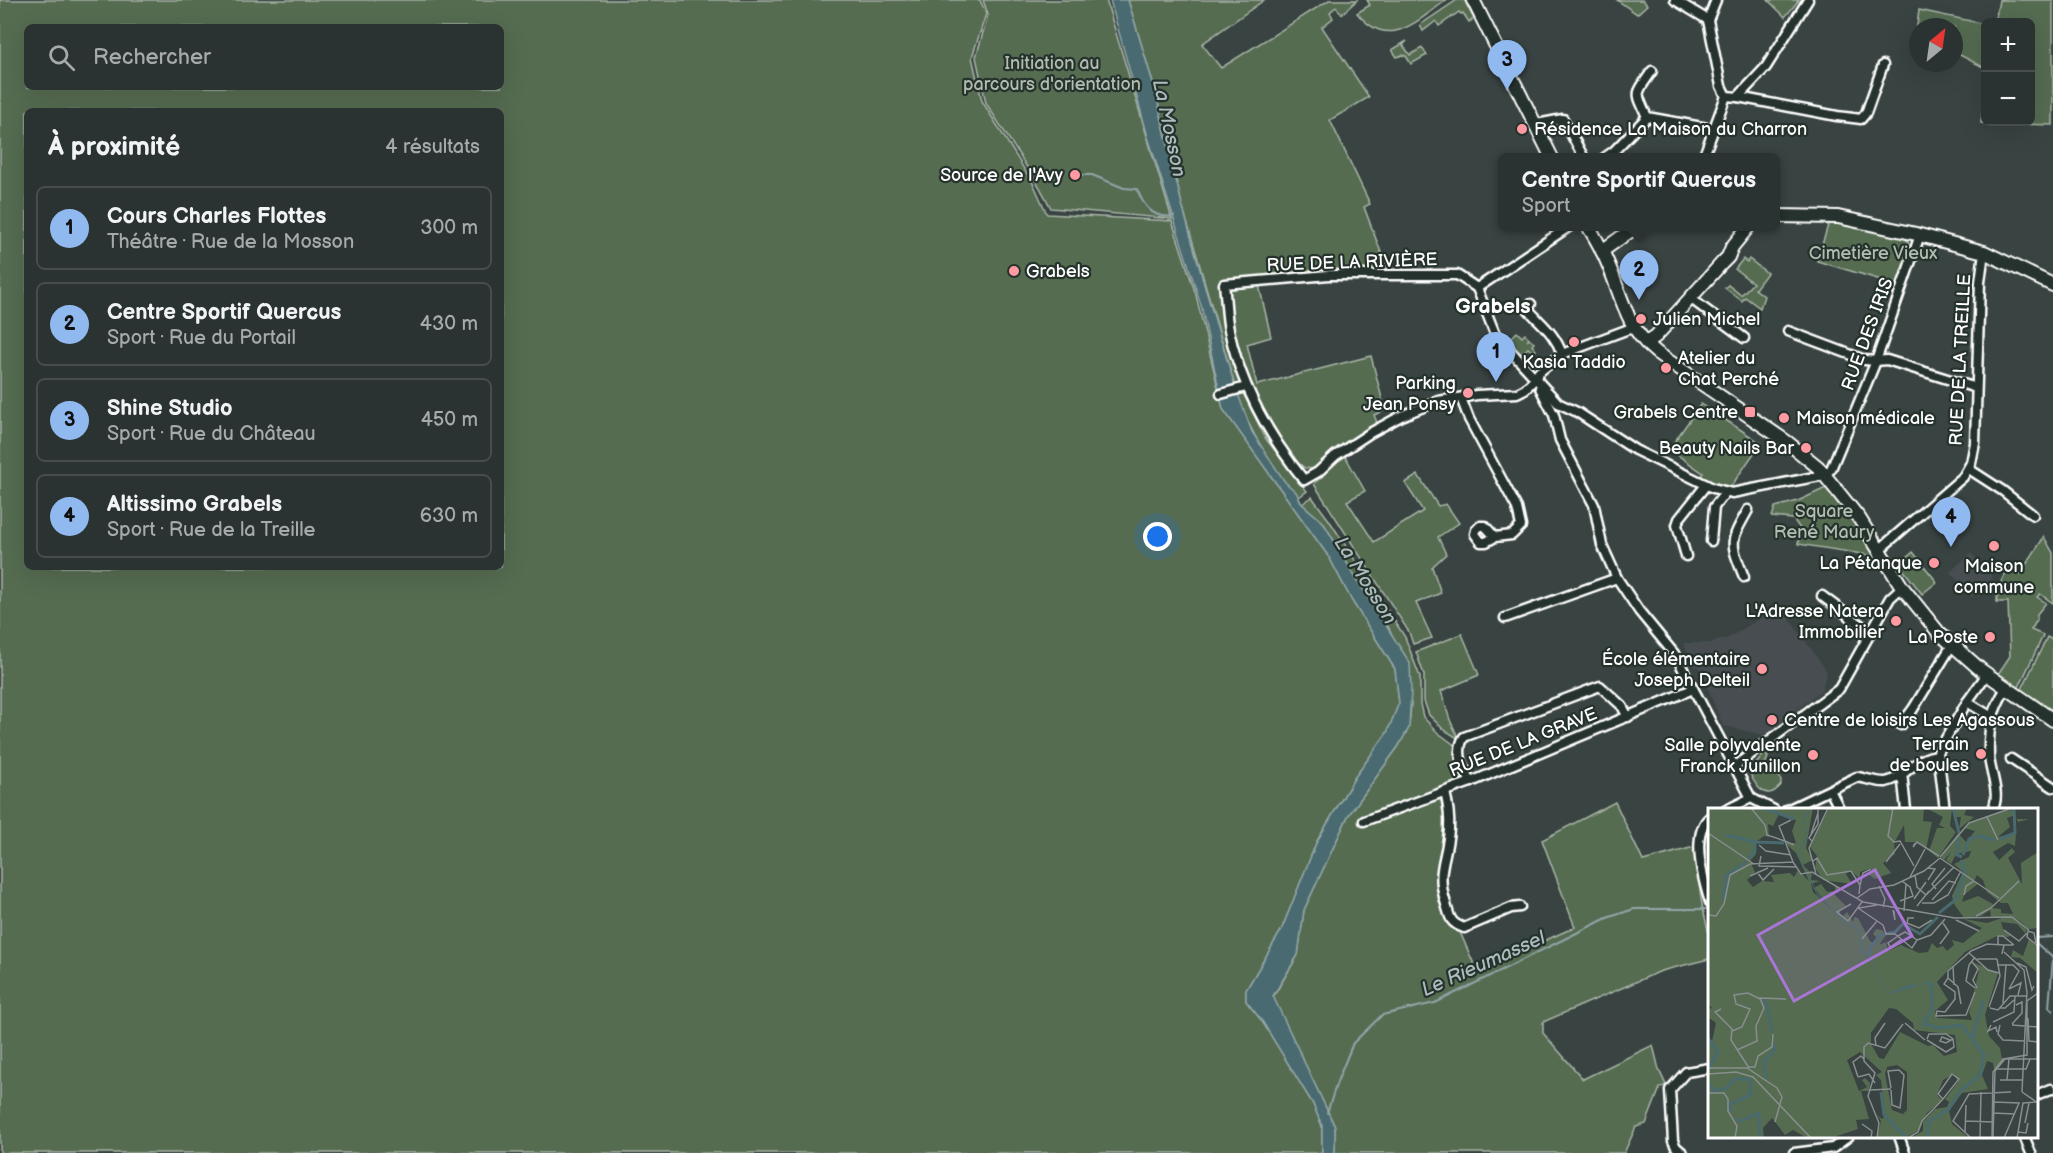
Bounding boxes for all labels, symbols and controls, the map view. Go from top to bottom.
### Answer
north arrow [1909,18,1963,72]
map controls [1981,18,2035,126]
button: + [1981,18,2035,72]
search box [24,24,504,90]
pin: 3 [1488,40,1526,90]
icon: search [45,41,78,74]
text: Rechercher [93,44,211,71]
park label: Initiation au parcours d'orientation [963,53,1141,95]
button: − [1981,72,2035,126]
water label: La Mosson [1147,77,1191,179]
place label: Résidence La Maison du Charron [1534,119,1807,140]
marker: Résidence La Maison du Charron [1515,122,1529,136]
text: À proximité [48,132,180,163]
text: 4 résultats [385,135,480,159]
popup [1498,153,1780,231]
place label: Source de l'Avy [940,165,1064,186]
text: Centre Sportif Quercus [1522,167,1756,194]
marker: Source de l'Avy [1068,168,1082,182]
text: Sport [1522,194,1570,218]
text: Cours Charles Flottes [107,203,326,230]
text: 1 [65,216,74,240]
text: 300 m [420,216,478,240]
text: Théâtre · Rue de la Mosson [107,230,354,254]
park label: Cimetière Vieux [1809,243,1938,264]
street label: RUE DE LA RIVIÈRE [1266,247,1438,276]
pin: 2 [1620,250,1658,300]
place label: Grabels [1026,261,1090,282]
marker: Grabels [1007,264,1021,278]
street label: RUE DE LA TREILLE [1946,274,1975,446]
street label: RUE DES IRIS [1837,275,1898,393]
district label: Grabels [1455,294,1531,319]
text: Centre Sportif Quercus [107,299,341,326]
place label: Julien Michel [1653,309,1760,330]
text: 2 [64,312,75,336]
text: 430 m [420,312,478,336]
marker: Julien Michel [1634,312,1648,326]
text: Sport · Rue du Portail [107,326,296,350]
pin: 1 [1476,332,1516,382]
marker: Kasia Taddio [1567,335,1581,349]
place label: Atelier du Chat Perché [1678,348,1779,390]
place label: Kasia Taddio [1522,352,1626,373]
marker: Atelier du Chat Perché [1659,361,1673,375]
place label: Parking Jean Ponsy [1363,373,1457,415]
marker: Parking Jean Ponsy [1461,386,1475,400]
text: Shine Studio [107,395,232,422]
place label: Grabels Centre [1614,402,1738,423]
marker: Grabels Centre [1743,405,1757,419]
text: 3 [64,408,75,432]
text: 450 m [421,408,478,432]
place label: Maison médicale [1796,408,1935,429]
marker: Maison médicale [1777,411,1791,425]
text: Sport · Rue du Château [107,422,316,446]
place label: Beauty Nails Bar [1659,438,1794,459]
marker: Beauty Nails Bar [1799,441,1813,455]
text: Altissimo Grabels [107,491,282,518]
pin: 4 [1932,498,1970,547]
park label: Square René Maury [1774,501,1875,543]
text: 4 [64,504,75,528]
text: 630 m [420,504,478,528]
text: Sport · Rue de la Treille [107,518,315,542]
your location [1143,522,1172,551]
water label: La Mosson [1329,532,1402,629]
marker: Maison commune [1987,539,2001,553]
place label: La Pétanque [1819,553,1922,574]
marker: La Pétanque [1927,556,1941,570]
place label: Maison commune [1954,556,2034,598]
place label: L'Adresse Natera Immobilier [1745,601,1884,643]
marker: L'Adresse Natera Immobilier [1889,614,1903,628]
place label: La Poste [1908,627,1978,648]
marker: La Poste [1983,630,1997,644]
place label: École élémentaire Joseph Delteil [1602,647,1750,691]
marker: École élémentaire Joseph Delteil [1755,662,1769,676]
street label: RUE DE LA GRAVE [1446,703,1600,782]
place label: Centre de loisirs Les Agassous [1784,710,2035,731]
marker: Centre de loisirs Les Agassous [1765,713,1779,727]
place label: Terrain de boules [1889,734,1969,776]
place label: Salle polyvalente Franck Junillon [1664,735,1801,777]
marker: Terrain de boules [1974,747,1988,761]
marker: Salle polyvalente Franck Junillon [1806,748,1820,762]
inset map [1708,808,2038,1138]
water label: Le Rieumassel [1418,925,1550,1002]

